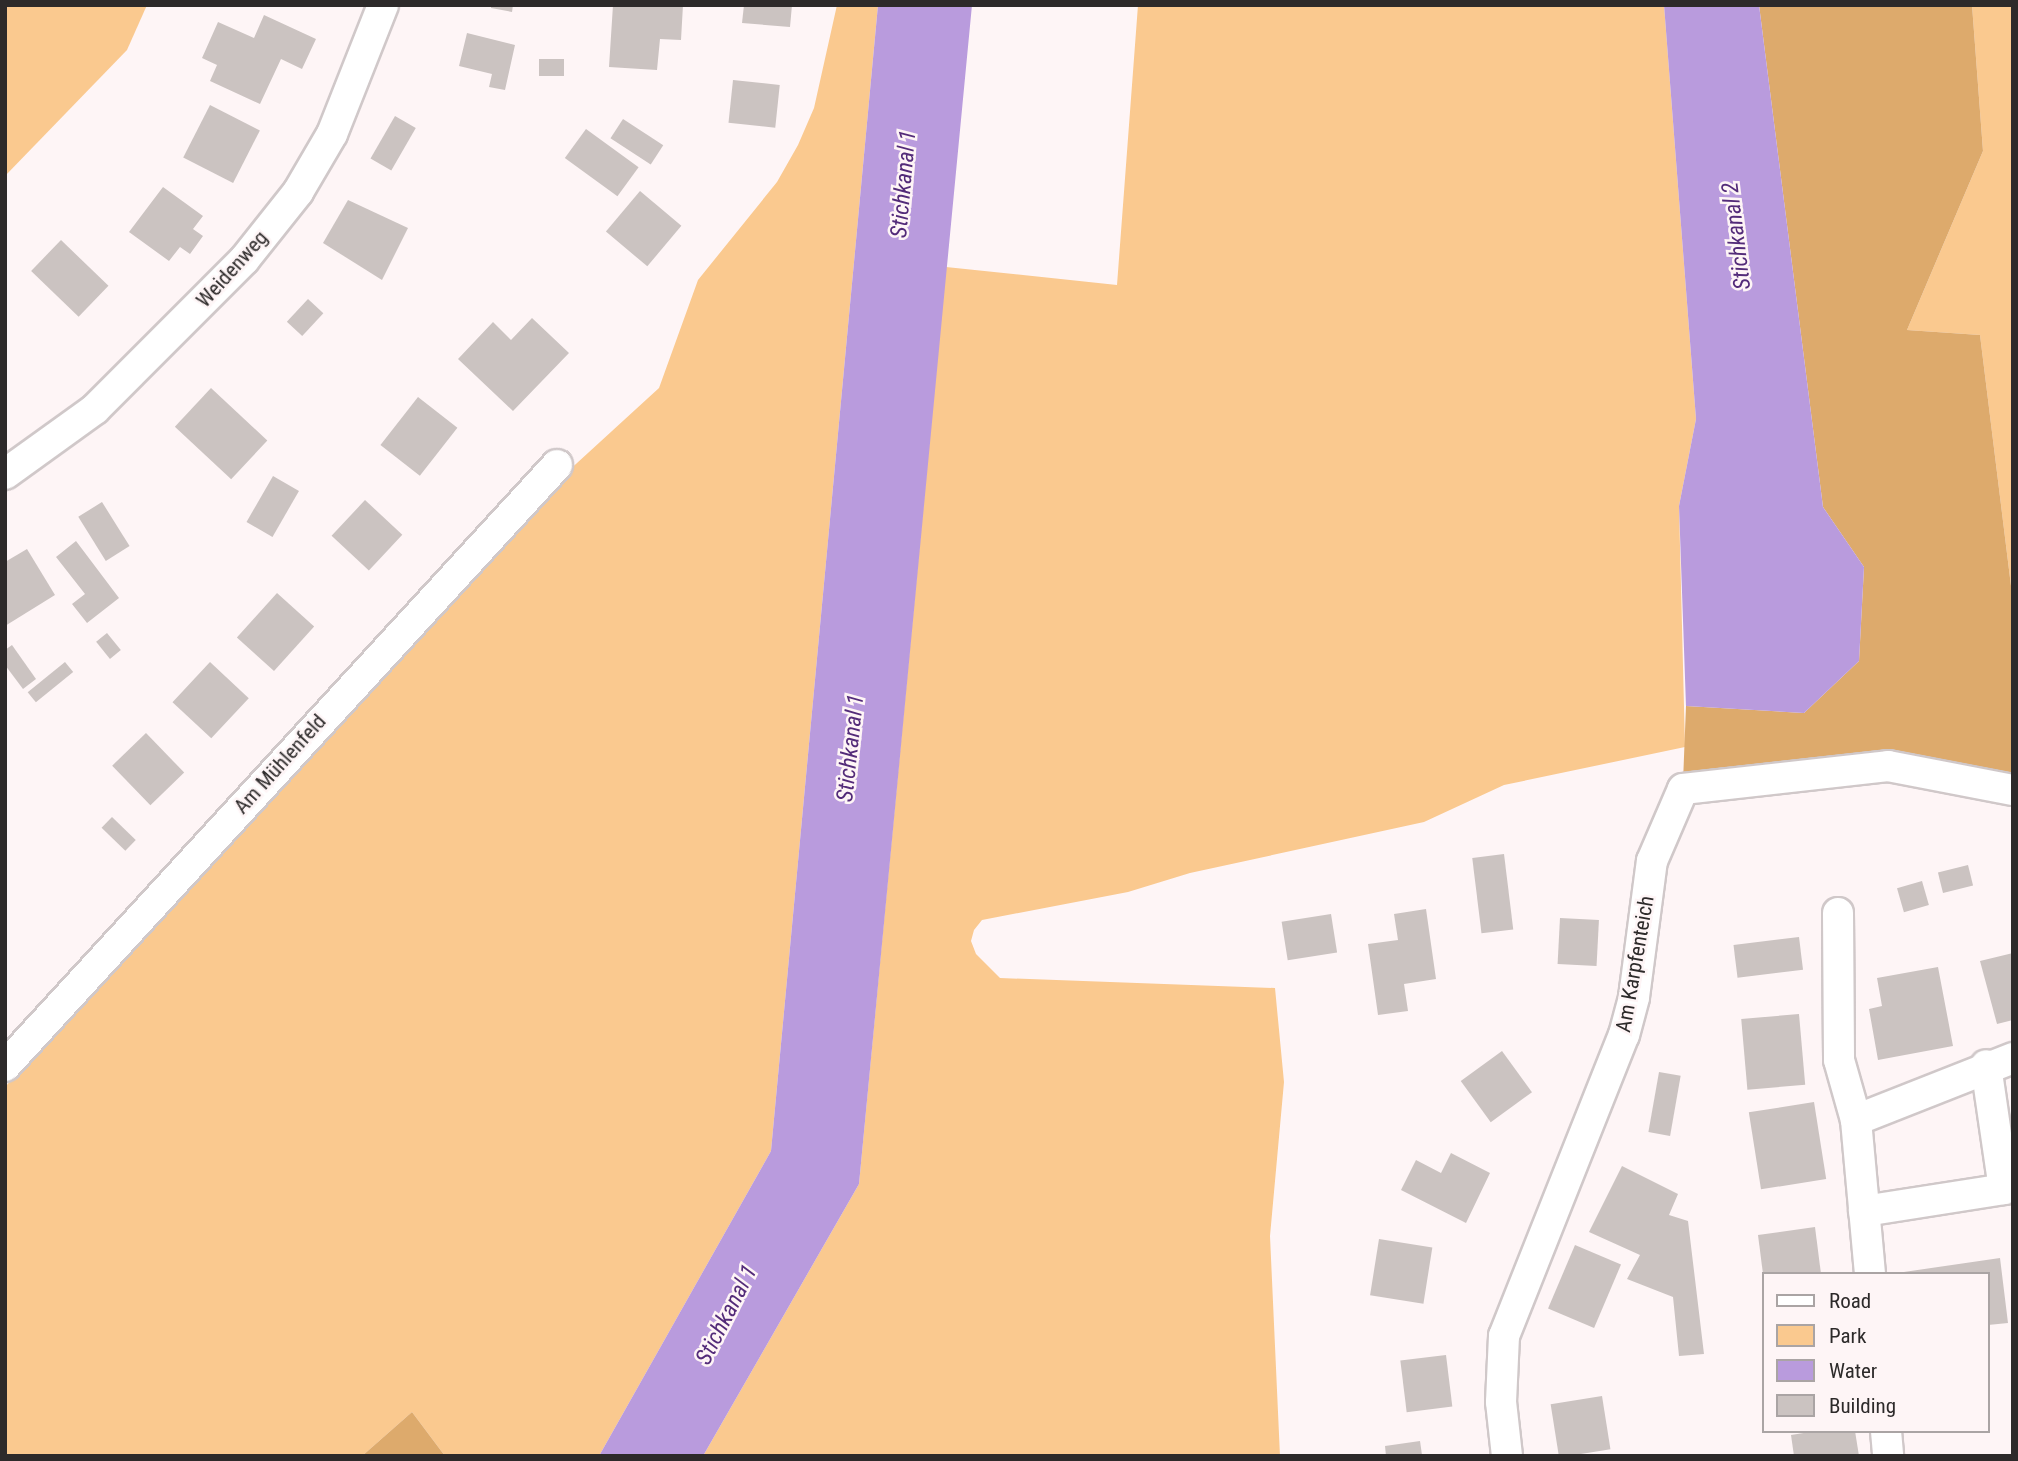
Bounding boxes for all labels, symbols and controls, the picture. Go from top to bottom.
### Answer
water label: Stichkanal 1 [886,129,922,239]
water label: Stichkanal 2 [1717,181,1757,291]
street label: Weidenweg [191,225,273,313]
water label: Stichkanal 1 [832,693,870,803]
street label: Am Mühlenfeld [229,709,331,819]
street label: Am Karpfenteich [1611,894,1659,1034]
water label: Stichkanal 1 [690,1261,764,1369]
legend [1762,1272,1990,1433]
text: Road [1829,1289,1871,1313]
text: Park [1829,1324,1866,1348]
text: Water [1829,1359,1877,1383]
text: Building [1829,1394,1896,1418]

